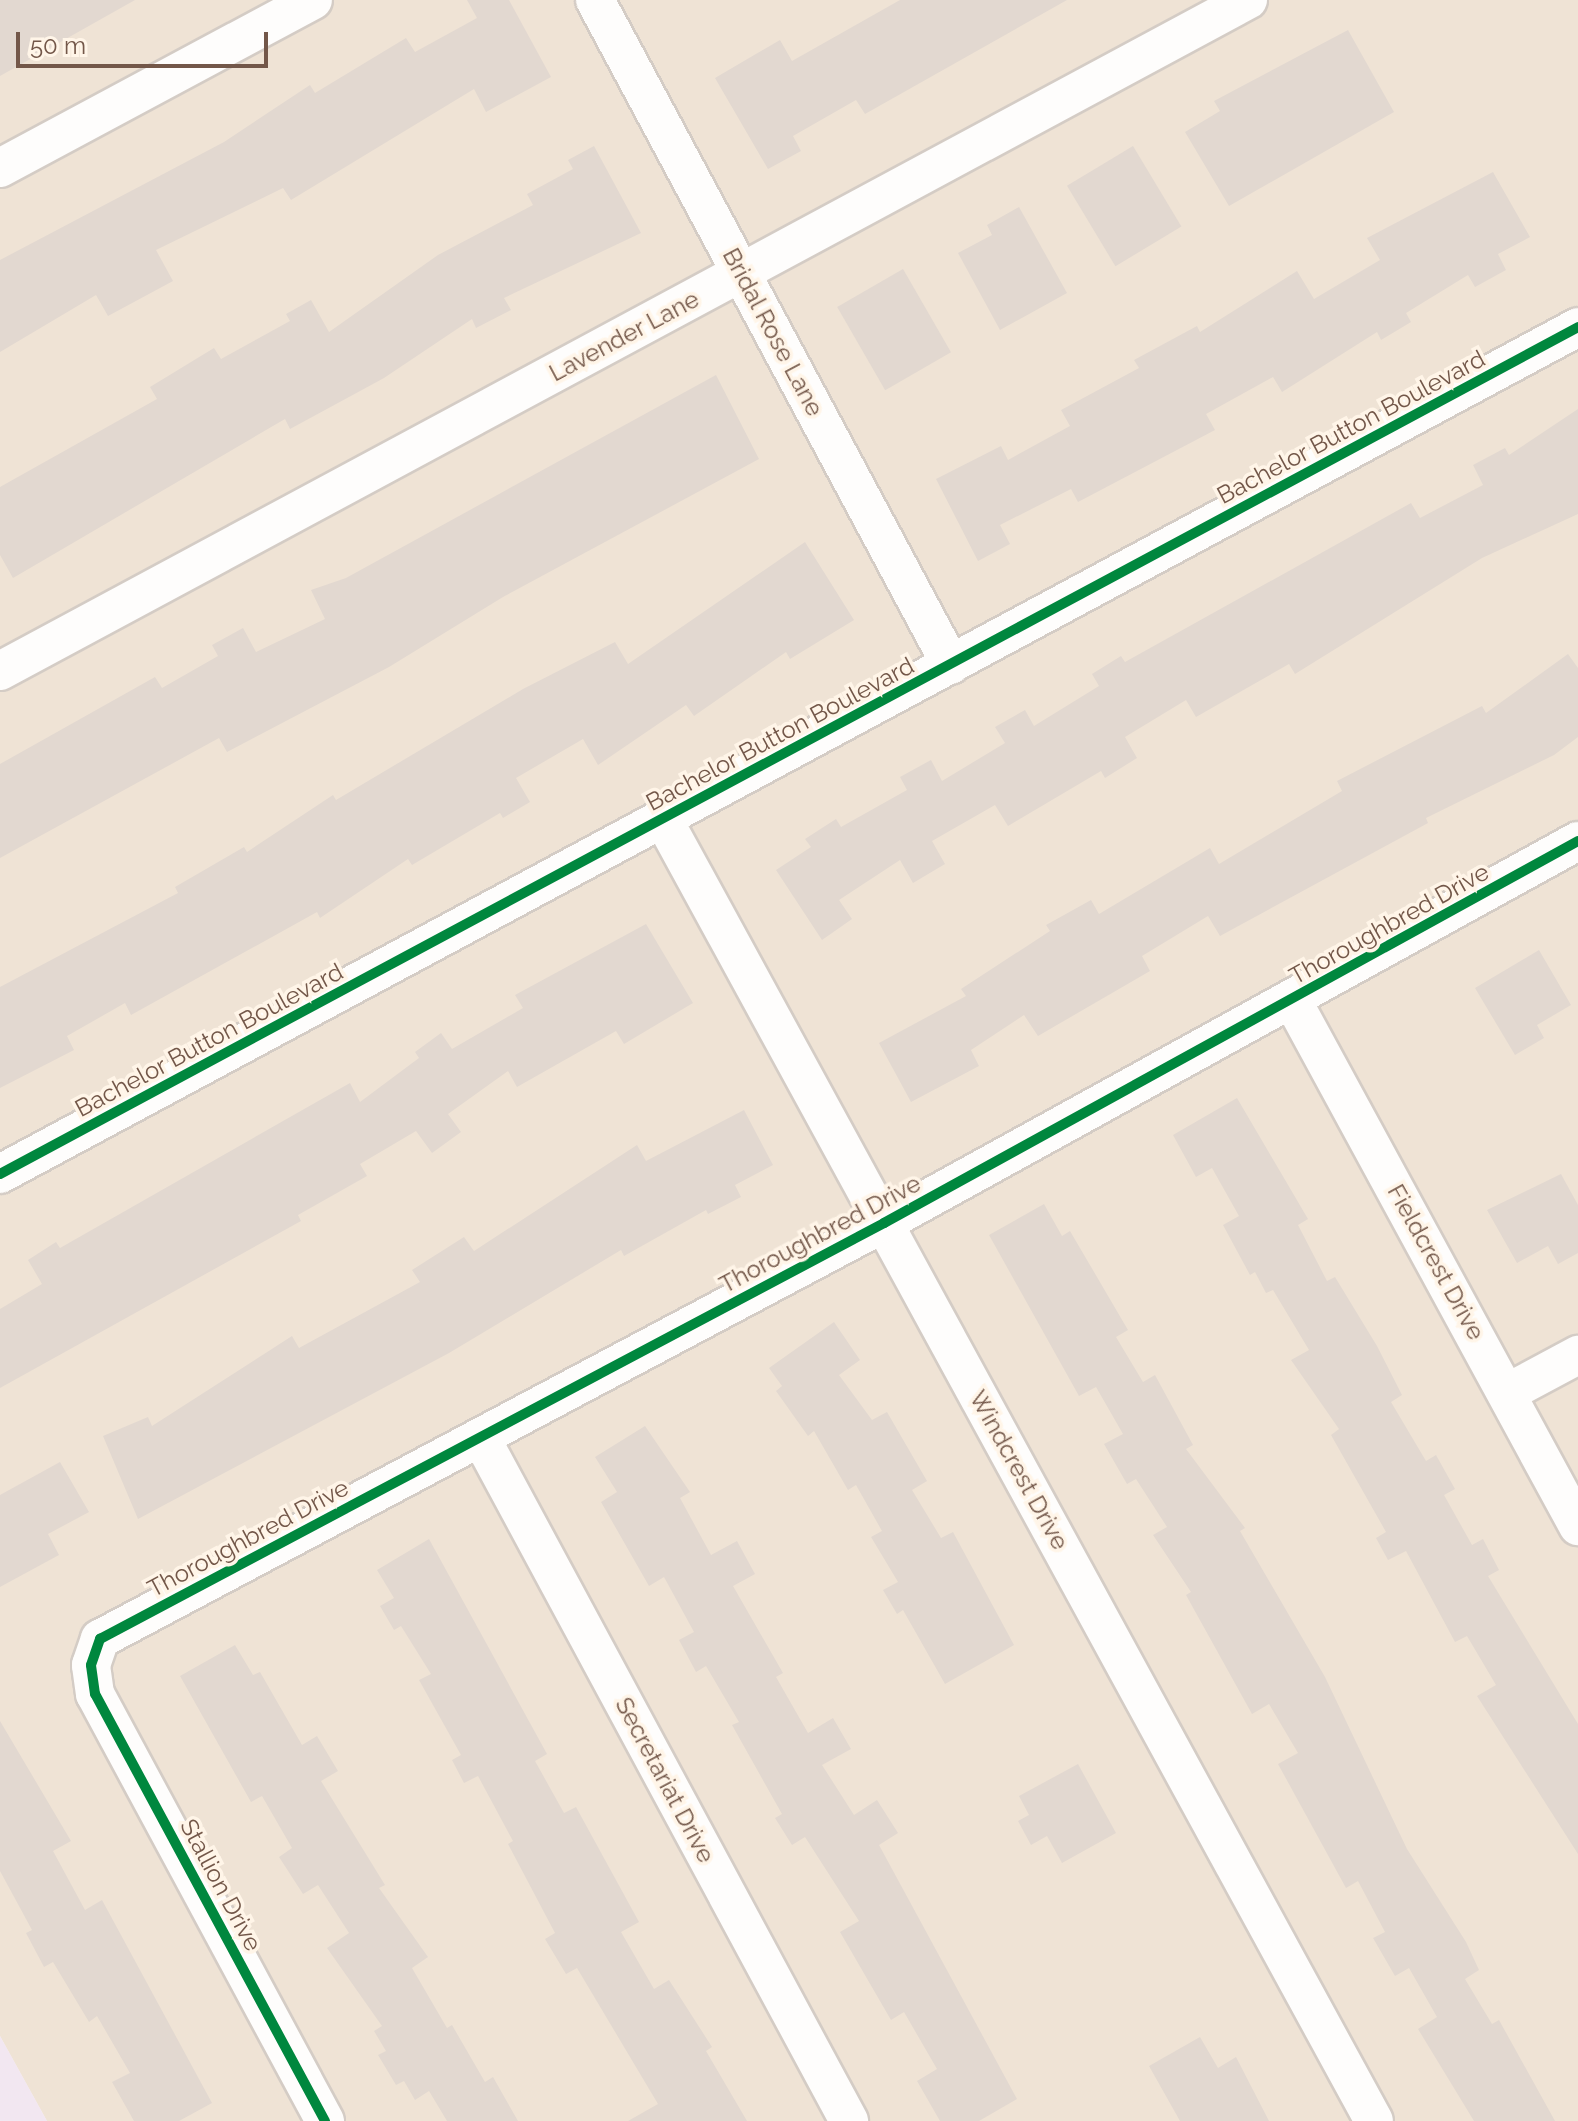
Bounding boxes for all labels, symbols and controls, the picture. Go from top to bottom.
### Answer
scale bar [20,16,272,66]
text: 50 m [30,31,86,60]
street label: Bridal Rose Lane [716,243,830,421]
street label: Lavender Lane [544,284,704,388]
street label: Bachelor Button Boulevard [1212,344,1490,510]
street label: Bachelor Button Boulevard [641,651,919,817]
street label: Thoroughbred Drive [1284,857,1494,991]
street label: Bachelor Button Boulevard [70,957,348,1123]
street label: Thoroughbred Drive [715,1169,925,1299]
street label: Fieldcrest Drive [1381,1179,1491,1345]
street label: Windcrest Drive [963,1385,1075,1555]
street label: Thoroughbred Drive [143,1473,353,1603]
street label: Secretariat Drive [609,1692,721,1868]
street label: Stallion Drive [174,1814,268,1956]

